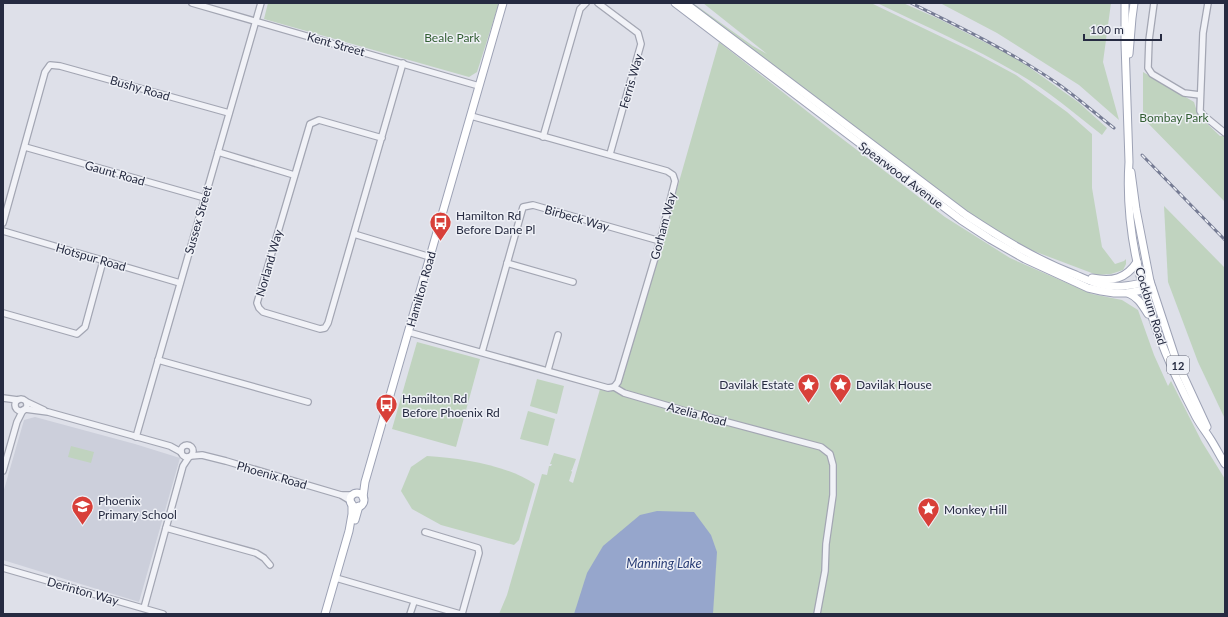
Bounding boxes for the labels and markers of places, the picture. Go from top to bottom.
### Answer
place label: Hamilton Rd Before Dane Pl [456,208,535,237]
bus stop icon: Hamilton Rd Before Dane Pl [427,209,453,242]
place icon: Davilak Estate [796,371,822,404]
place icon: Davilak House [827,371,853,404]
place label: Davilak Estate [719,377,794,392]
place label: Davilak House [856,377,932,392]
place label: Hamilton Rd Before Phoenix Rd [402,391,500,420]
bus stop icon: Hamilton Rd Before Phoenix Rd [373,392,399,425]
place label: Phoenix Primary School [98,493,177,522]
school or university icon: Phoenix Primary School [69,494,95,527]
place icon: Monkey Hill [915,496,941,529]
place label: Monkey Hill [944,502,1007,517]

